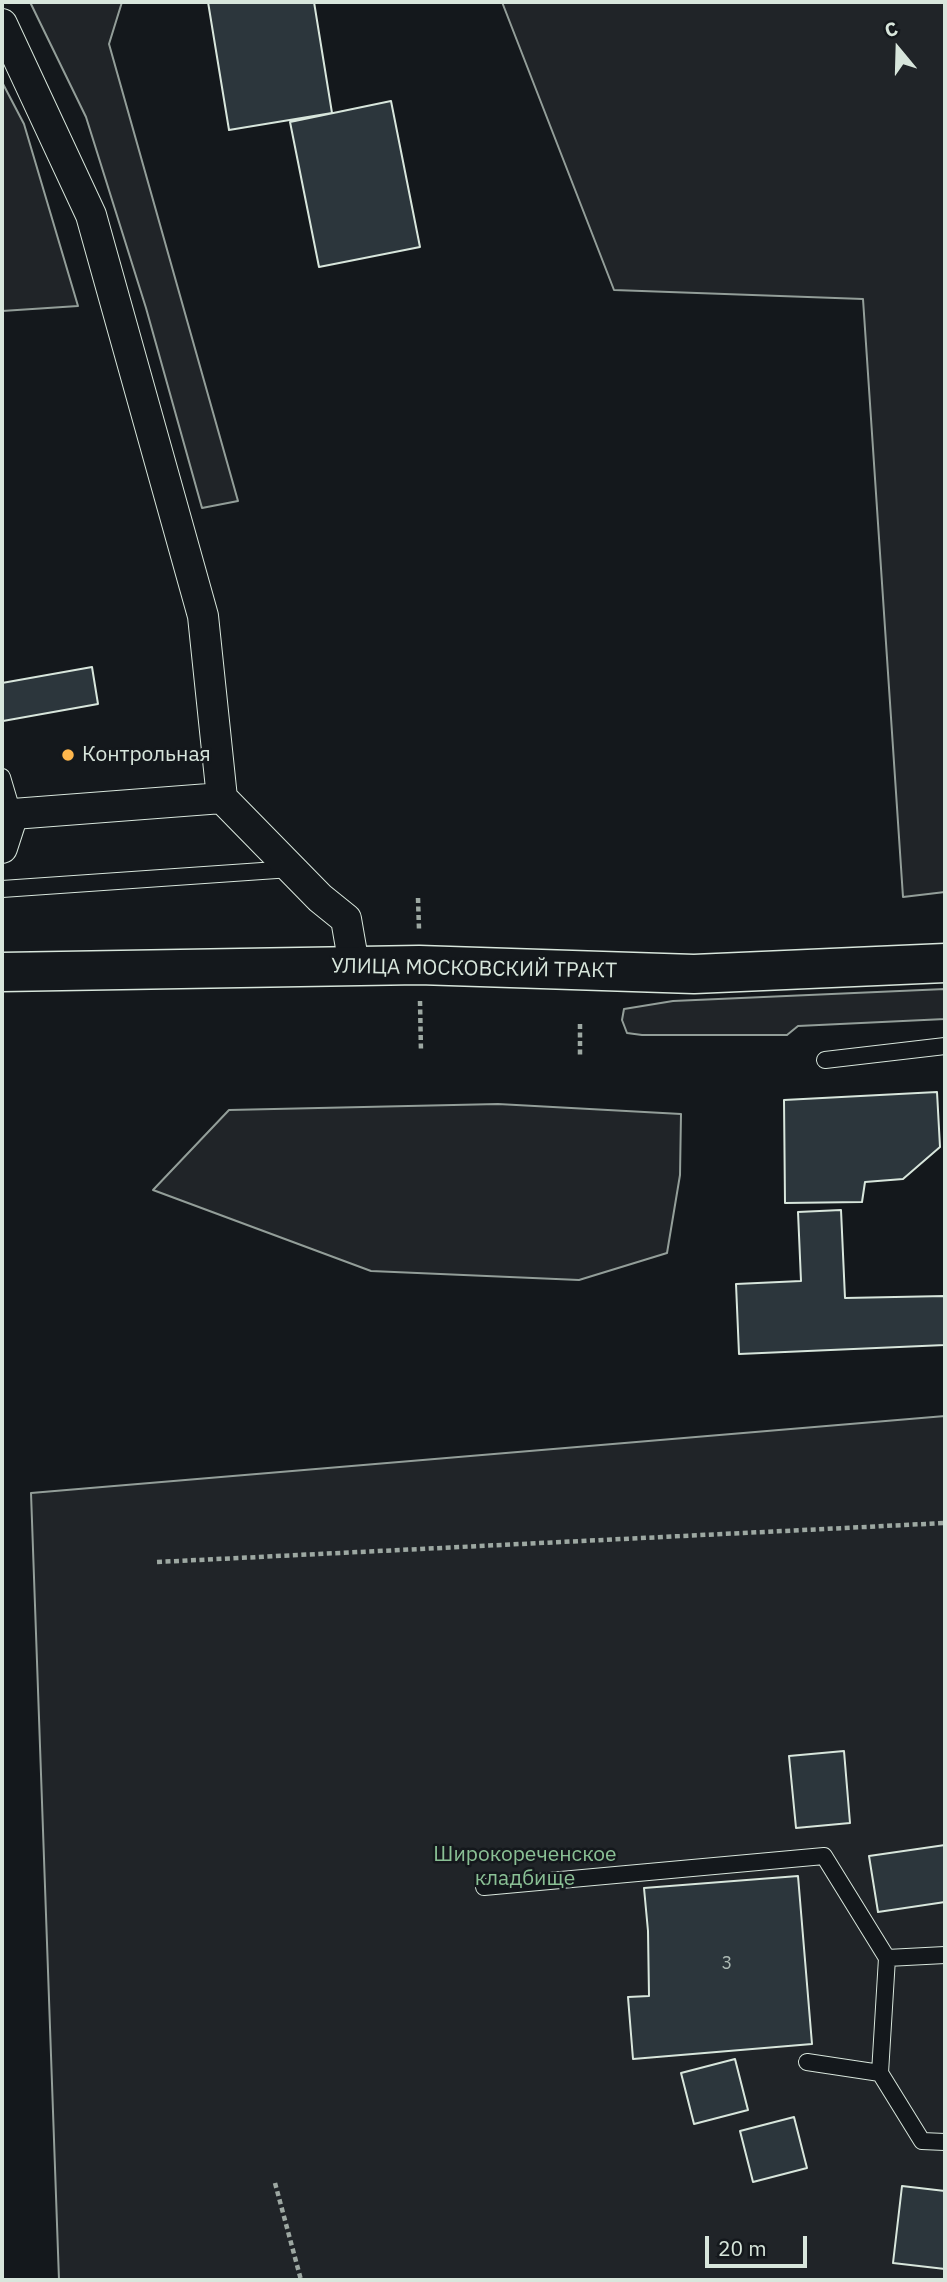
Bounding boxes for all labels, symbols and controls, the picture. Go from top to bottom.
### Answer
north arrow [863,14,933,84]
text: С [881,16,901,43]
place label: Контрольная [82,742,211,768]
marker: Контрольная [60,747,76,763]
street label: УЛИЦА МОСКОВСКИЙ ТРАКТ [331,954,617,984]
park label: Широкореченское кладбище [433,1842,617,1892]
house number: 3 [722,1953,732,1975]
scale bar [709,2222,810,2266]
text: 20 m [718,2234,767,2262]

